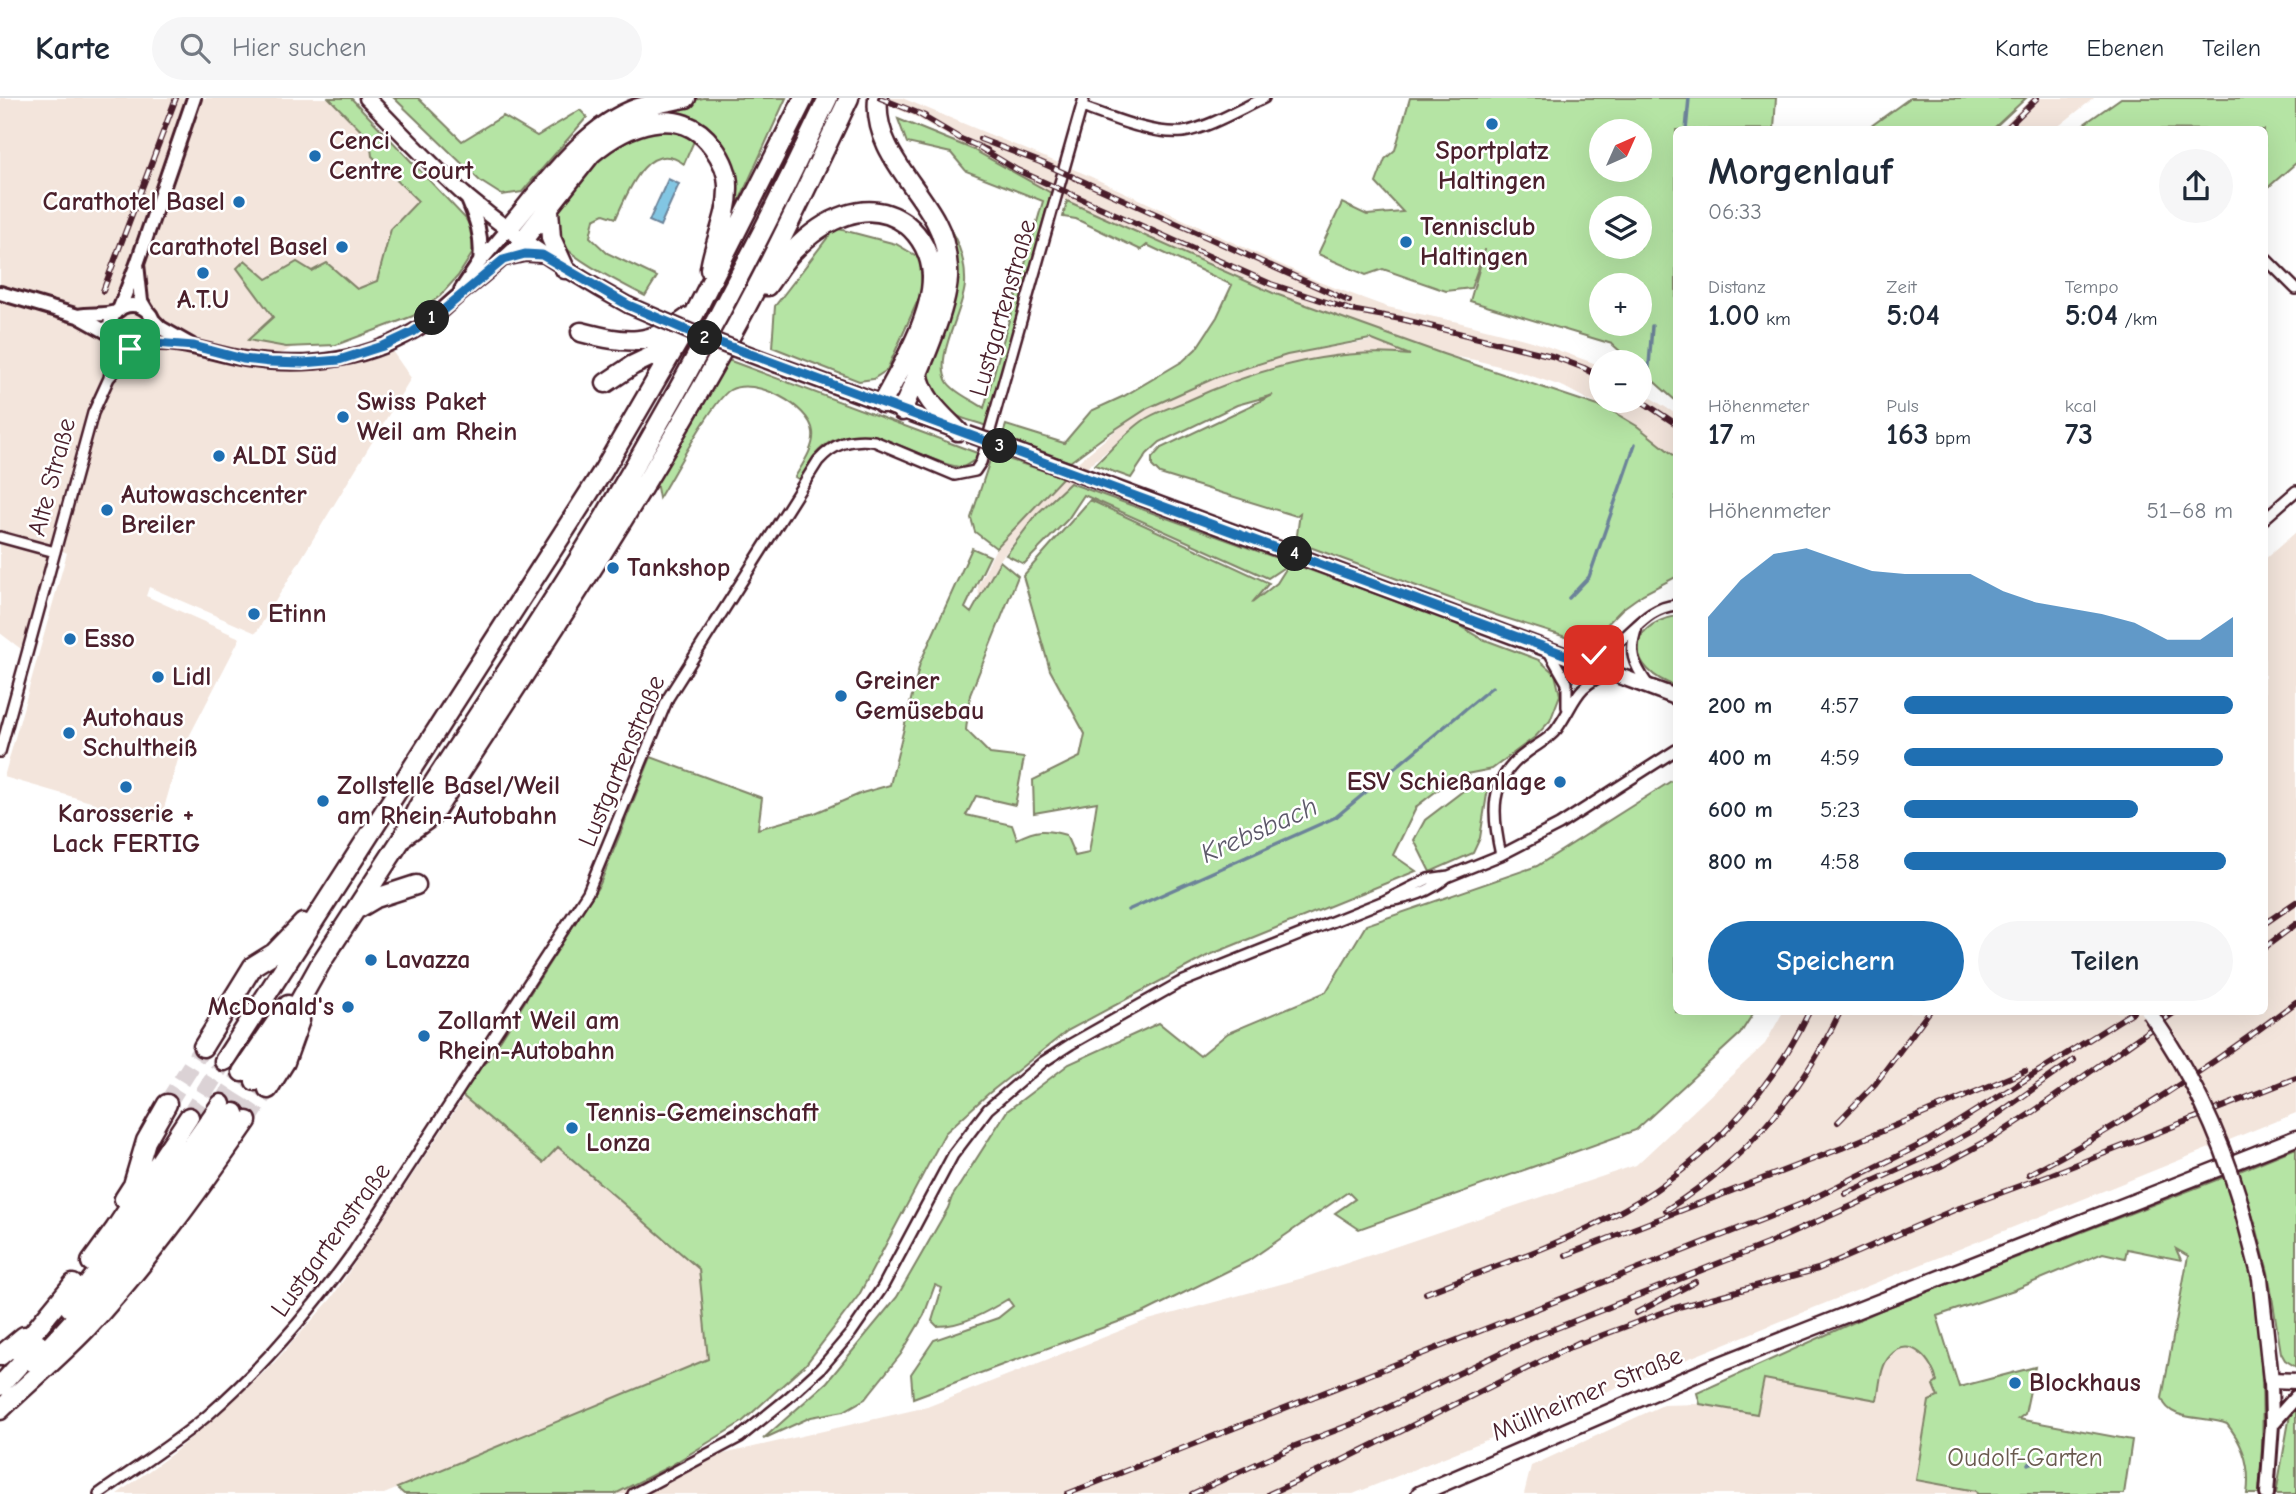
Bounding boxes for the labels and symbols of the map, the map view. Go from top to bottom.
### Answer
marker: Sportplatz Haltingen [1484,116,1500,132]
north arrow [1589,119,1652,182]
place label: Cenci Centre Court [329,126,474,186]
place label: Sportplatz Haltingen [1436,136,1548,196]
marker: Cenci Centre Court [307,148,323,164]
place label: Carathotel Basel [43,187,225,217]
marker: Carathotel Basel [231,194,247,210]
place label: Tennisclub Haltingen [1420,212,1535,272]
street label: Lustgartenstraße [963,216,1043,400]
place label: carathotel Basel [149,232,328,262]
marker: Tennisclub Haltingen [1398,234,1414,250]
marker: carathotel Basel [334,239,350,255]
marker: A.T.U [195,265,211,281]
place label: A.T.U [177,285,229,315]
pin: 1 [414,300,450,336]
pin [100,319,160,379]
pin: 2 [688,320,722,356]
place label: Swiss Paket Weil am Rhein [357,387,517,447]
marker: Swiss Paket Weil am Rhein [335,409,351,425]
street label: Alte Straße [22,415,82,539]
pin: 3 [982,428,1018,464]
place label: ALDI Süd [233,441,337,471]
marker: ALDI Süd [211,448,227,464]
place label: Autowaschcenter Breiler [121,480,307,540]
marker: Autowaschcenter Breiler [99,502,115,518]
pin: 4 [1278,536,1312,572]
place label: Tankshop [627,553,730,583]
marker: Tankshop [605,560,621,576]
place label: Etinn [268,599,327,629]
marker: Etinn [246,606,262,622]
place label: Esso [84,624,135,654]
pin [1564,625,1624,685]
marker: Esso [62,631,78,647]
place label: Lidl [172,662,211,692]
place label: Greiner Gemüsebau [855,666,984,726]
marker: Lidl [150,669,166,685]
street label: Lustgartenstraße [572,671,672,851]
marker: Greiner Gemüsebau [833,688,849,704]
place label: Autohaus Schultheiß [83,703,198,763]
marker: Autohaus Schultheiß [61,725,77,741]
place label: ESV Schießanlage [1347,767,1546,797]
place label: Zollstelle Basel/Weil am Rhein-Autobahn [337,771,560,831]
marker: ESV Schießanlage [1552,774,1568,790]
marker: Karosserie + Lack FERTIG [118,779,134,795]
water label: Krebsbach [1196,790,1322,870]
marker: Zollstelle Basel/Weil am Rhein-Autobahn [315,793,331,809]
place label: Karosserie + Lack FERTIG [52,799,200,859]
place label: Lavazza [385,945,470,975]
marker: Lavazza [363,952,379,968]
place label: McDonald's [208,992,334,1022]
marker: McDonald's [340,999,356,1015]
place label: Zollamt Weil am Rhein-Autobahn [438,1006,619,1066]
marker: Zollamt Weil am Rhein-Autobahn [416,1028,432,1044]
place label: Tennis-Gemeinschaft Lonza [586,1098,819,1158]
marker: Tennis-Gemeinschaft Lonza [564,1120,580,1136]
street label: Lustgartenstraße [265,1157,397,1323]
street label: Müllheimer Straße [1487,1340,1687,1448]
place label: Blockhaus [2029,1368,2141,1398]
marker: Blockhaus [2007,1375,2023,1391]
park label: Oudolf-Garten [1947,1443,2103,1473]

